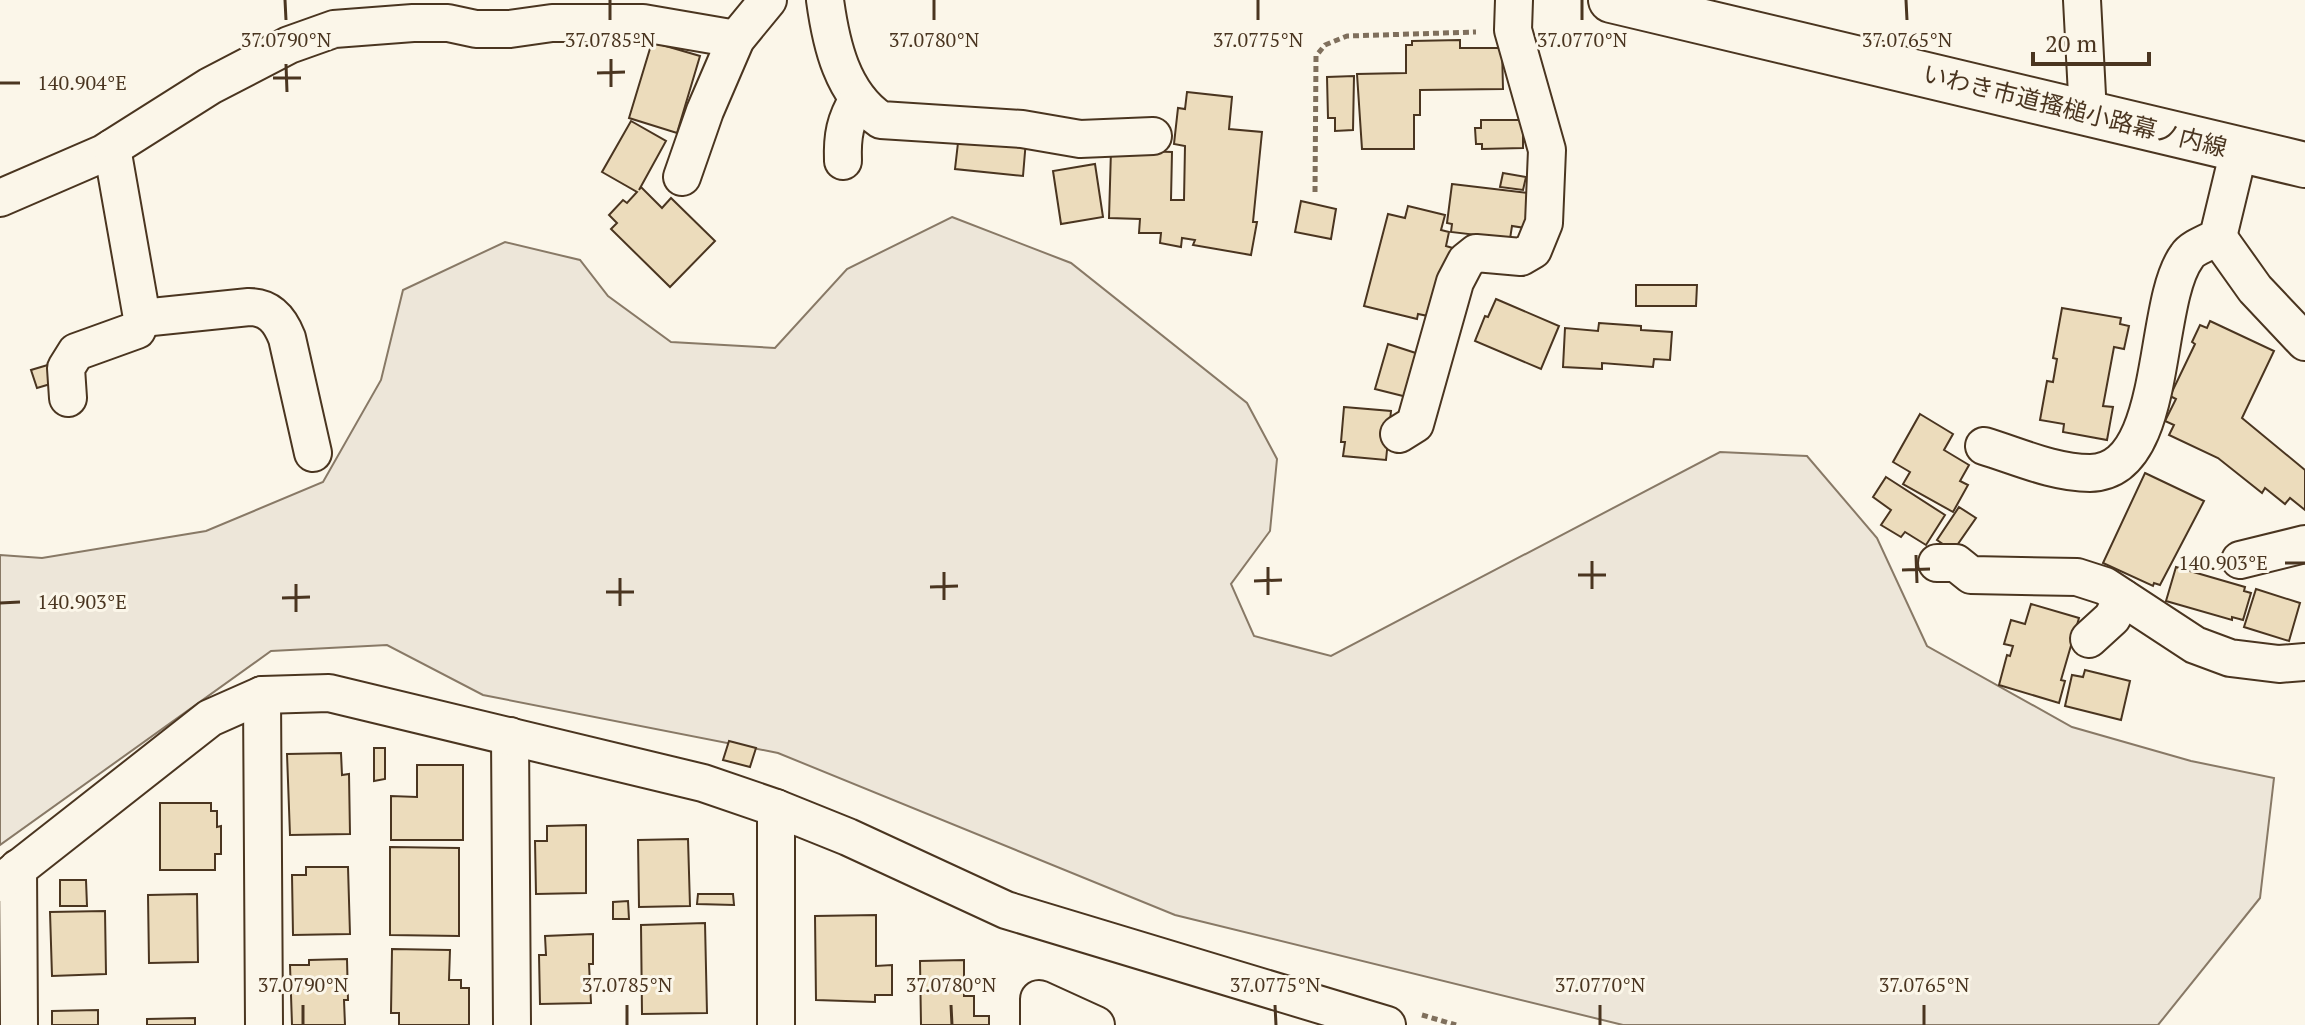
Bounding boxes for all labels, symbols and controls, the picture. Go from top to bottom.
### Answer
scale bar [2033,16,2149,66]
text: 37.0790°N [241,26,332,53]
text: 37.0785°N [565,26,656,53]
text: 37.0780°N [889,26,980,53]
text: 37.0775°N [1213,26,1304,53]
text: 37.0770°N [1537,26,1628,53]
text: 37.0765°N [1862,26,1953,53]
text: 20 m [2045,27,2097,59]
street label: いわき市道搔槌小路幕ノ内線 [1920,57,2230,163]
text: 140.904°E [37,69,127,96]
text: 140.903°E [2178,549,2268,576]
text: 140.903°E [37,588,127,615]
text: 37.0790°N [258,971,349,998]
text: 37.0785°N [582,971,673,998]
text: 37.0780°N [906,971,997,998]
text: 37.0775°N [1230,971,1321,998]
text: 37.0770°N [1555,971,1646,998]
text: 37.0765°N [1879,971,1970,998]

